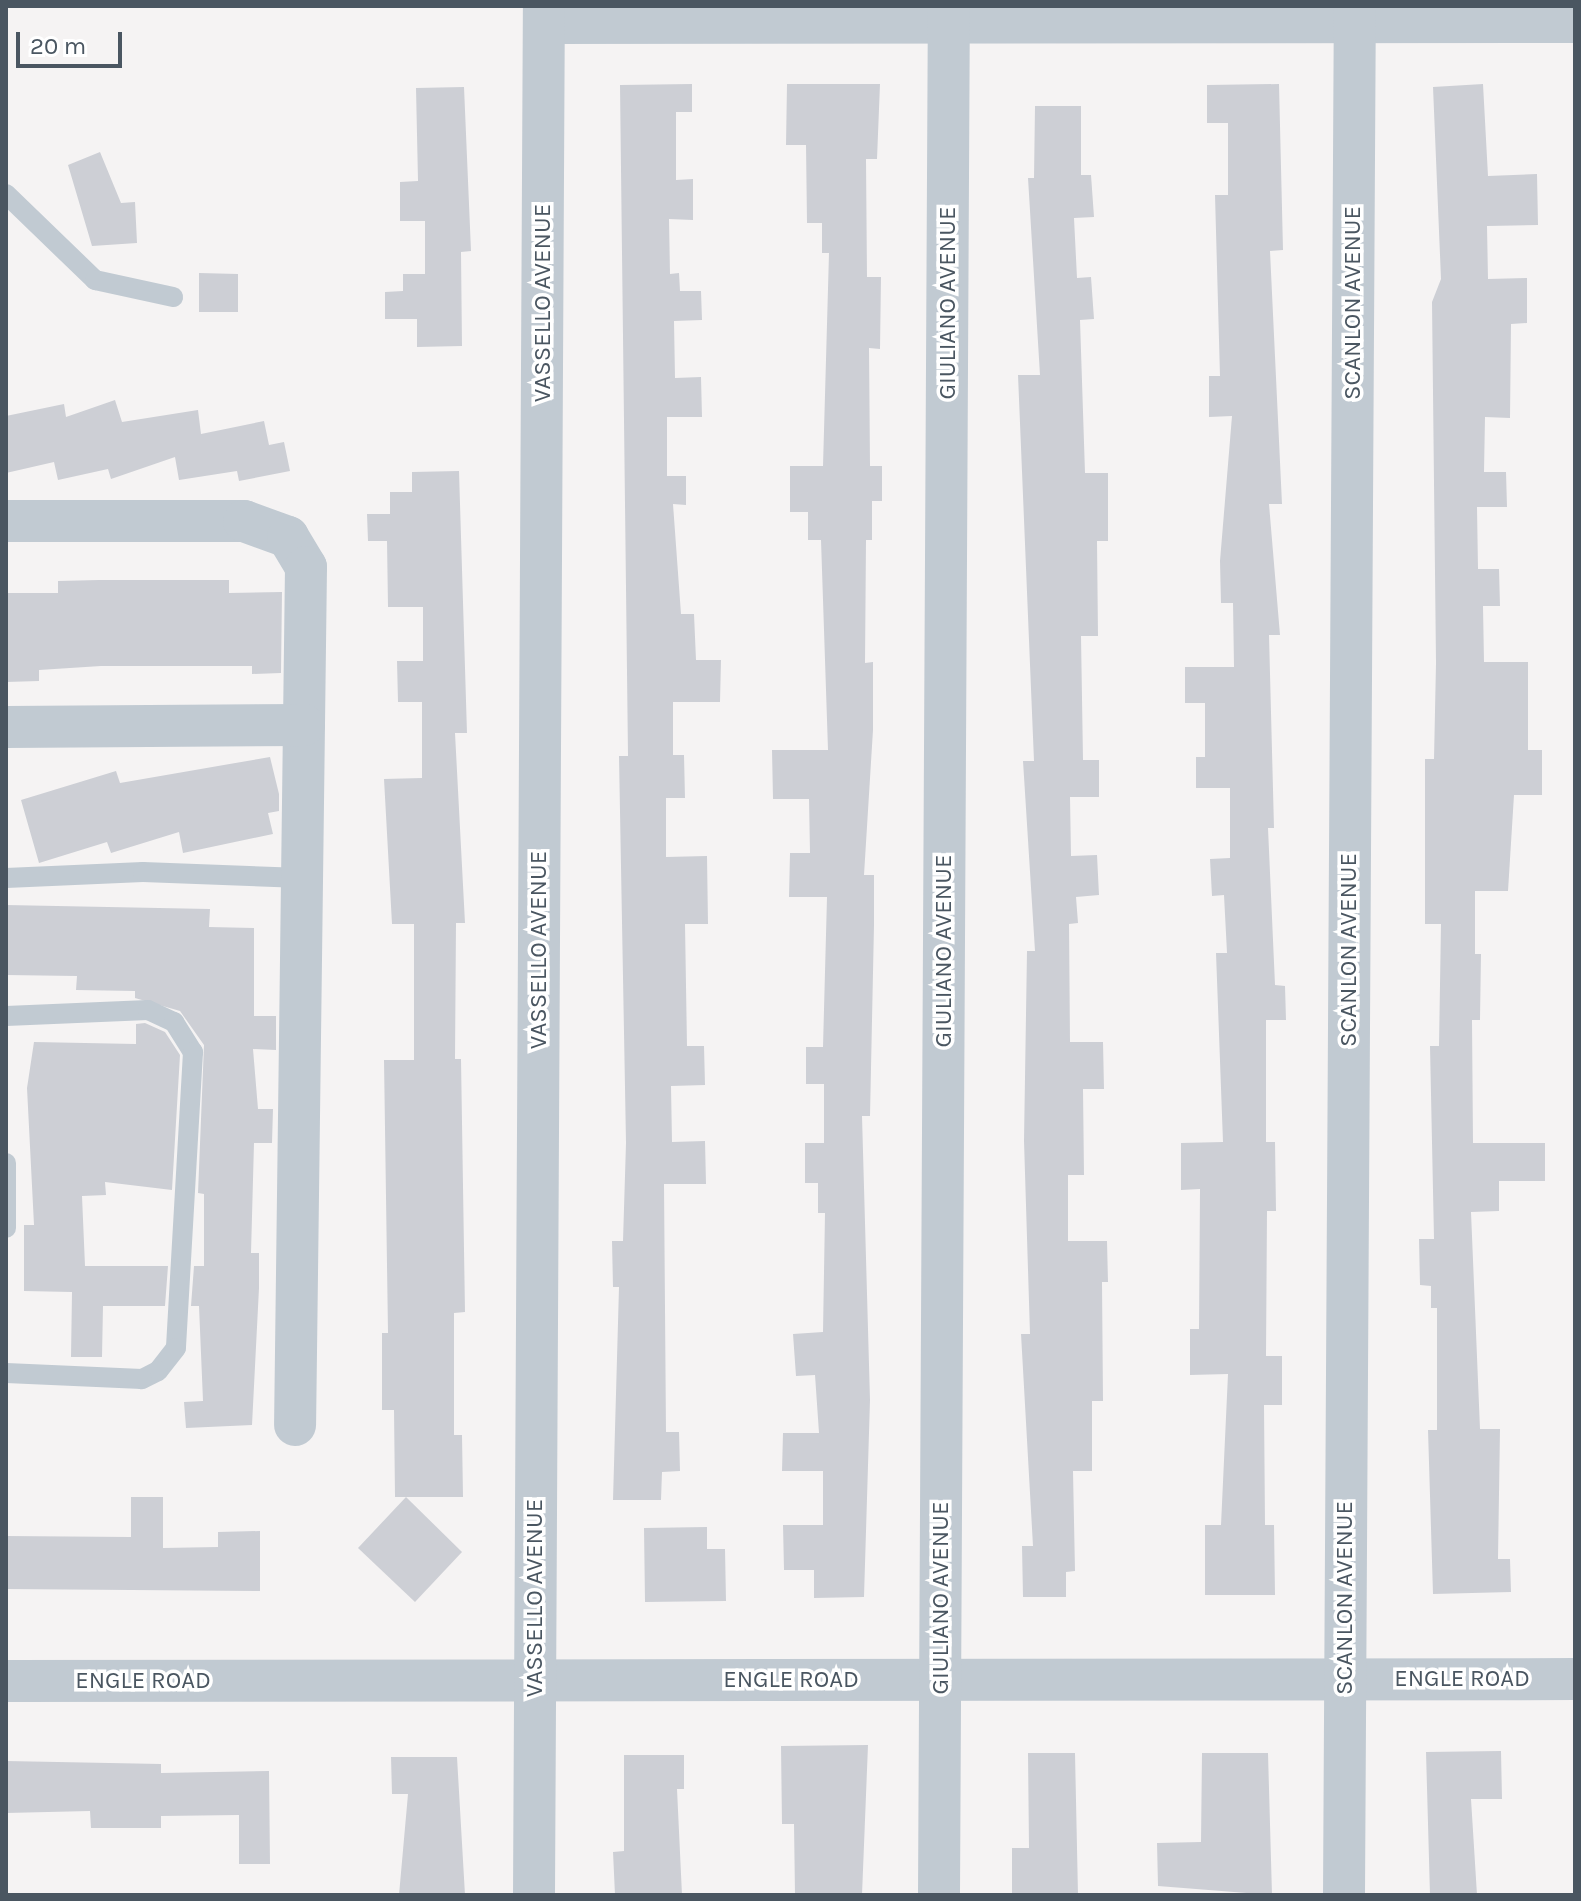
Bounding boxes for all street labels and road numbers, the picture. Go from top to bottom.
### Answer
street label: VASSELLO AVENUE [529,204,557,402]
street label: SCANLON AVENUE [1339,206,1367,400]
street label: GIULIANO AVENUE [934,207,962,399]
street label: VASSELLO AVENUE [525,851,553,1049]
street label: SCANLON AVENUE [1335,853,1363,1047]
street label: GIULIANO AVENUE [930,855,958,1047]
street label: VASSELLO AVENUE [521,1499,549,1697]
street label: SCANLON AVENUE [1331,1501,1359,1695]
street label: GIULIANO AVENUE [927,1502,955,1694]
street label: ENGLE ROAD [1394,1665,1530,1693]
street label: ENGLE ROAD [723,1666,859,1694]
street label: ENGLE ROAD [75,1667,211,1695]

